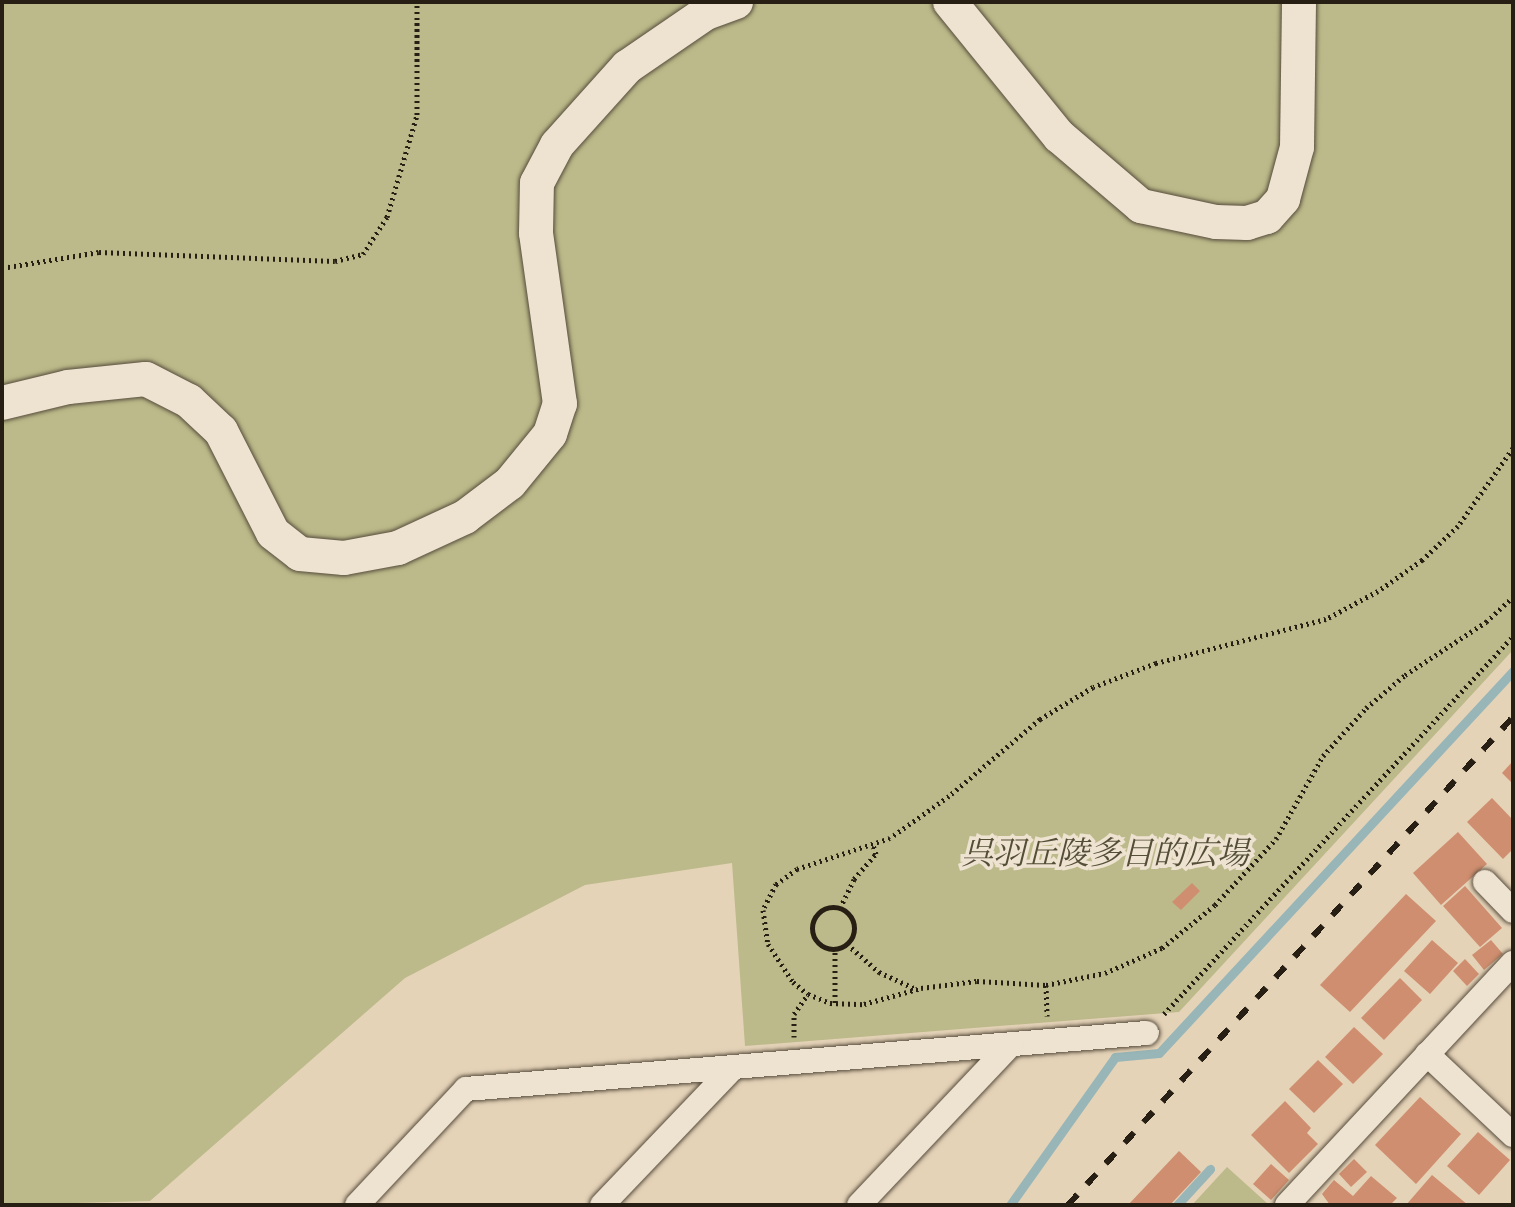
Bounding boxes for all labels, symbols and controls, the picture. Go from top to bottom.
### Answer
park label: 呉羽丘陵多目的広場 [961,837,1249,875]

